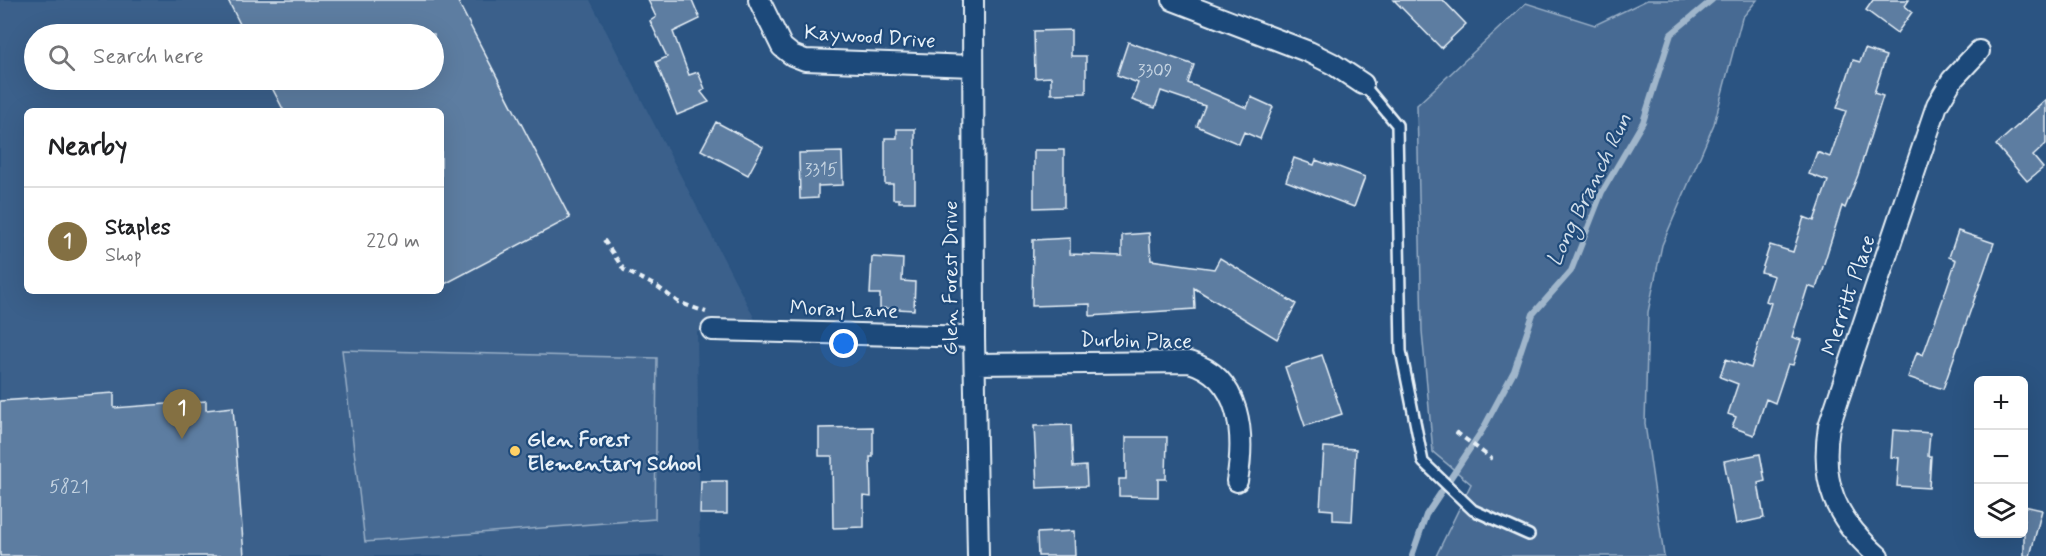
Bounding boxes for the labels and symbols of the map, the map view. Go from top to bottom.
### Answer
street label: Kaywood Drive [803,18,937,56]
house number: 3309 [1137,59,1173,83]
water label: Long Branch Run [1541,109,1641,272]
house number: 3315 [804,158,838,182]
street label: Glen Forest Drive [937,201,965,355]
street label: Merritt Place [1815,231,1883,359]
street label: Moray Lane [789,294,899,326]
street label: Durbin Place [1080,326,1192,356]
your location [829,329,858,358]
pin: 1 [162,390,201,439]
place label: Glen Forest Elementary School [527,426,702,478]
marker: Glen Forest Elementary School [508,444,522,458]
house number: 5821 [49,475,89,499]

